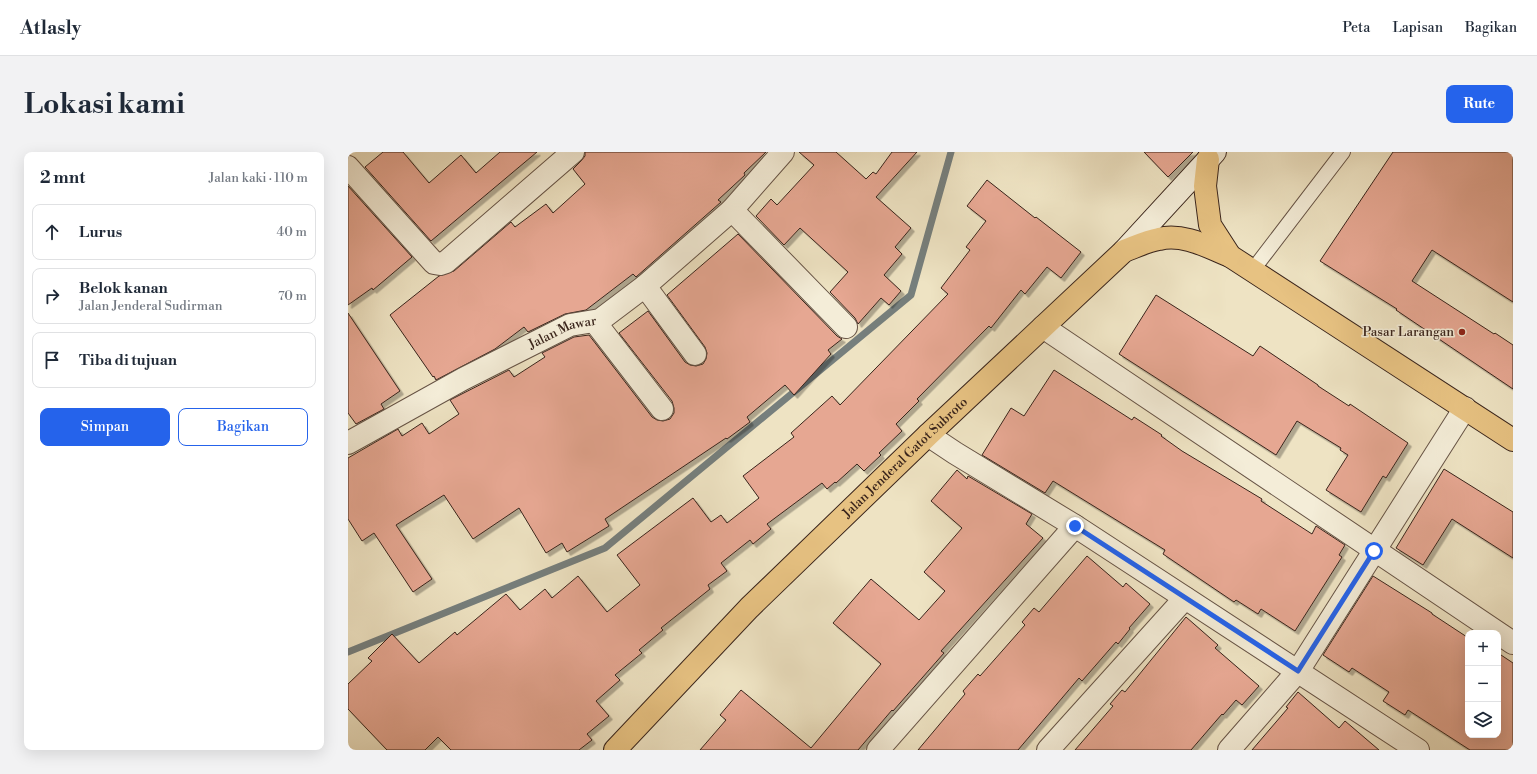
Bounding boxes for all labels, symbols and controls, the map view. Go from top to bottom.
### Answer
text: Atlasly [20,16,81,40]
text: Peta [1342,19,1370,37]
text: Lapisan [1392,19,1443,37]
text: Bagikan [1465,19,1517,37]
button: Rute [1446,85,1513,123]
text: Lokasi kami [24,87,185,122]
text: 2 mnt [40,167,85,189]
text: Jalan kaki · 110 m [209,170,308,186]
icon: ahead [41,221,63,243]
text: Lurus [79,223,122,242]
text: 40 m [277,224,307,240]
text: Belok kanan [79,279,168,298]
icon: right [41,285,63,307]
text: 70 m [278,288,307,304]
text: Jalan Jenderal Sudirman [79,298,223,314]
street label: Jalan Mawar [525,313,598,353]
place label: Pasar Larangan [1363,324,1454,340]
marker: Pasar Larangan [1457,327,1467,337]
icon: arrive [41,349,63,371]
text: Tiba di tujuan [79,351,177,370]
street label: Jalan Jenderal Gatot Subroto [838,394,971,522]
button: Simpan [40,408,170,446]
button: Bagikan [178,408,308,446]
route end [1066,517,1084,535]
route start [1365,542,1383,560]
map controls [1465,630,1501,738]
button: + [1465,630,1501,666]
button: − [1465,666,1501,702]
button: layers [1465,702,1501,738]

